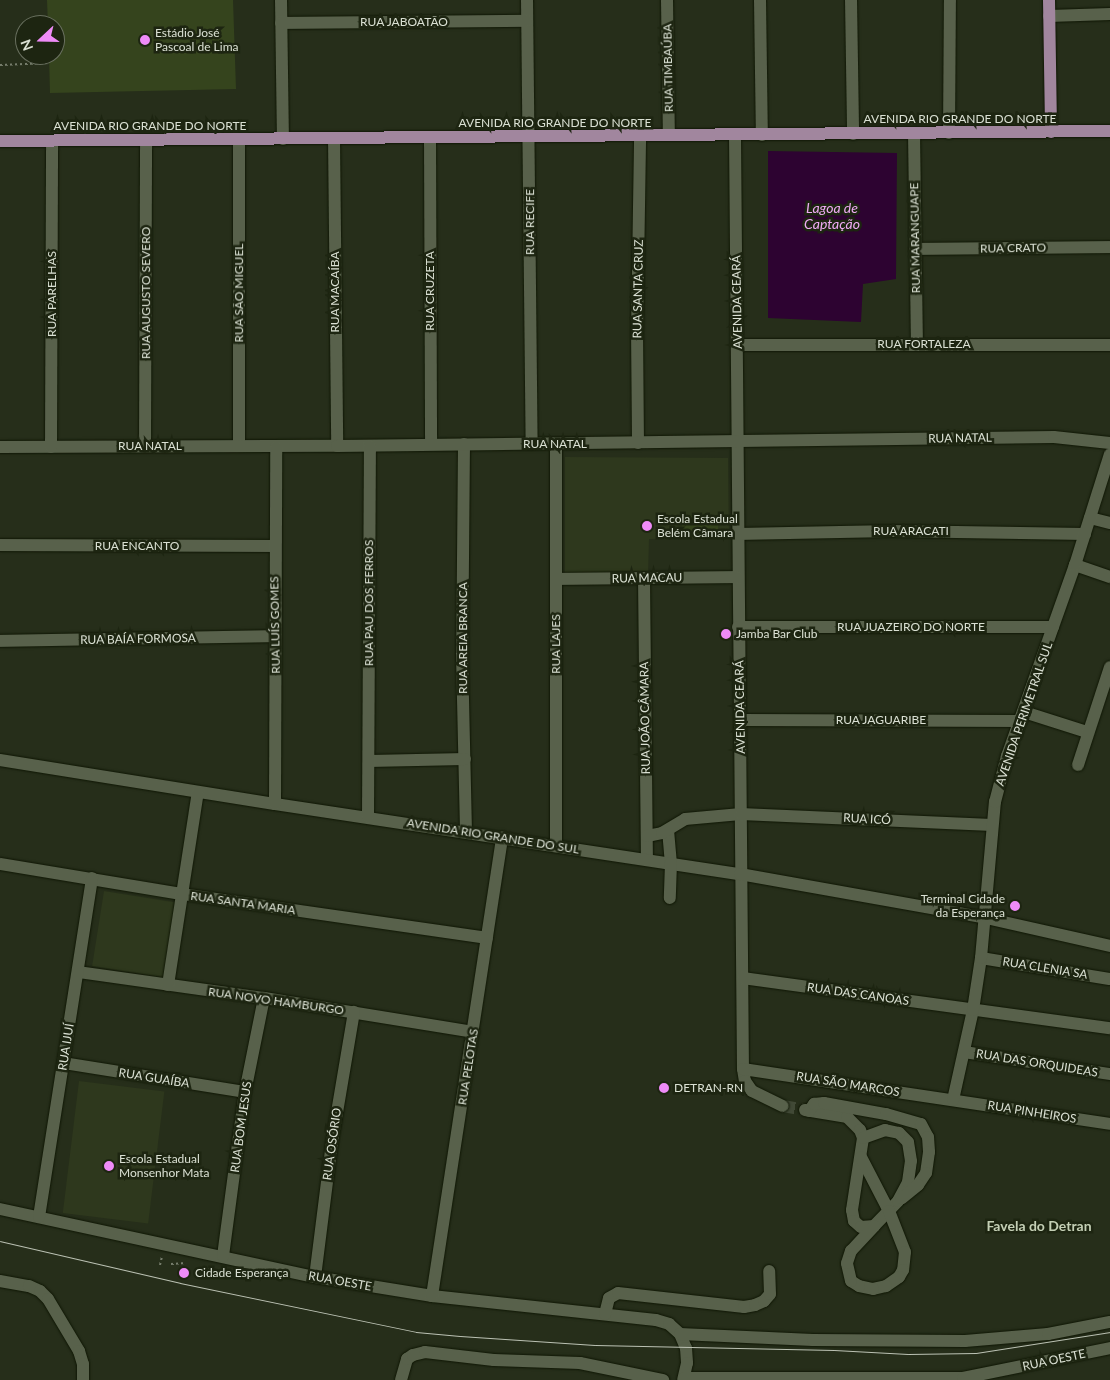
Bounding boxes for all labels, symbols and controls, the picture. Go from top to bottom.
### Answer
north arrow [15,15,65,65]
street label: RUA JABOATÃO [360,15,448,29]
street label: RUA TIMBAÚBA [660,23,676,113]
place label: Estádio José Pascoal de Lima [155,26,238,54]
marker: Estádio José Pascoal de Lima [139,34,151,46]
text: N [17,37,36,53]
street label: AVENIDA RIO GRANDE DO NORTE [863,112,1057,126]
street label: AVENIDA RIO GRANDE DO NORTE [458,116,652,130]
street label: AVENIDA RIO GRANDE DO NORTE [53,119,247,133]
street label: RUA MARANGUAPE [907,182,923,294]
street label: RUA RECIFE [523,189,537,255]
water label: Lagoa de Captação [804,200,860,232]
street label: RUA AUGUSTO SEVERO [139,226,153,360]
street label: RUA SANTA CRUZ [630,239,646,339]
street label: RUA CRATO [980,240,1046,256]
street label: RUA SÃO MIGUEL [232,243,246,343]
street label: RUA PARELHAS [45,251,59,337]
street label: RUA MACAÍBA [328,251,342,333]
street label: RUA CRUZETA [423,251,437,331]
street label: AVENIDA CEARÁ [729,255,745,349]
street label: RUA FORTALEZA [877,337,971,351]
street label: RUA NATAL [928,430,992,446]
street label: RUA NATAL [523,437,587,451]
street label: RUA NATAL [118,439,182,453]
place label: Escola Estadual Belém Câmara [657,512,738,540]
marker: Escola Estadual Belém Câmara [641,520,653,532]
street label: RUA ARACATI [873,524,949,538]
street label: RUA ENCANTO [95,539,179,553]
street label: RUA PAU DOS FERROS [362,540,376,666]
street label: RUA MACAU [611,570,683,586]
street label: RUA LUÍS GOMES [267,576,283,674]
street label: RUA AREIA BRANCA [456,581,470,695]
street label: RUA LAJES [549,614,563,674]
street label: RUA JUAZEIRO DO NORTE [837,620,985,634]
place label: Jamba Bar Club [736,627,818,641]
marker: Jamba Bar Club [720,628,732,640]
street label: RUA BAÍA FORMOSA [80,631,196,647]
street label: AVENIDA PERIMETRAL SUL [993,640,1055,788]
street label: AVENIDA CEARÁ [732,660,748,754]
street label: RUA JOÃO CÂMARA [637,661,653,775]
street label: RUA JAGUARIBE [835,713,927,727]
street label: RUA ICÓ [843,811,891,827]
street label: AVENIDA RIO GRANDE DO SUL [406,815,580,857]
street label: RUA SANTA MARIA [189,888,297,918]
place label: Terminal Cidade da Esperança [921,892,1005,920]
marker: Terminal Cidade da Esperança [1009,900,1021,912]
street label: RUA CLENIA SA [1001,954,1089,982]
street label: RUA DAS CANOAS [806,980,910,1008]
street label: RUA NOVO HAMBURGO [207,984,345,1018]
street label: RUA IJUÍ [55,1022,77,1072]
street label: RUA PELOTAS [455,1028,481,1106]
street label: RUA DAS ORQUIDEAS [975,1046,1099,1080]
street label: RUA GUAÍBA [117,1065,191,1091]
street label: RUA SÃO MARCOS [795,1069,901,1099]
street label: RUA BOM JESUS [227,1080,255,1174]
place label: DETRAN-RN [674,1081,743,1095]
marker: DETRAN-RN [658,1082,670,1094]
street label: RUA PINHEIROS [986,1098,1078,1126]
street label: RUA OSÓRIO [320,1107,344,1181]
place label: Escola Estadual Monsenhor Mata [119,1152,210,1180]
marker: Escola Estadual Monsenhor Mata [103,1160,115,1172]
district label: Favela do Detran [986,1218,1092,1234]
marker: Cidade Esperança [177,1266,191,1280]
place label: Cidade Esperança [195,1266,288,1280]
street label: RUA OESTE [307,1268,373,1294]
street label: RUA OESTE [1021,1346,1087,1374]

